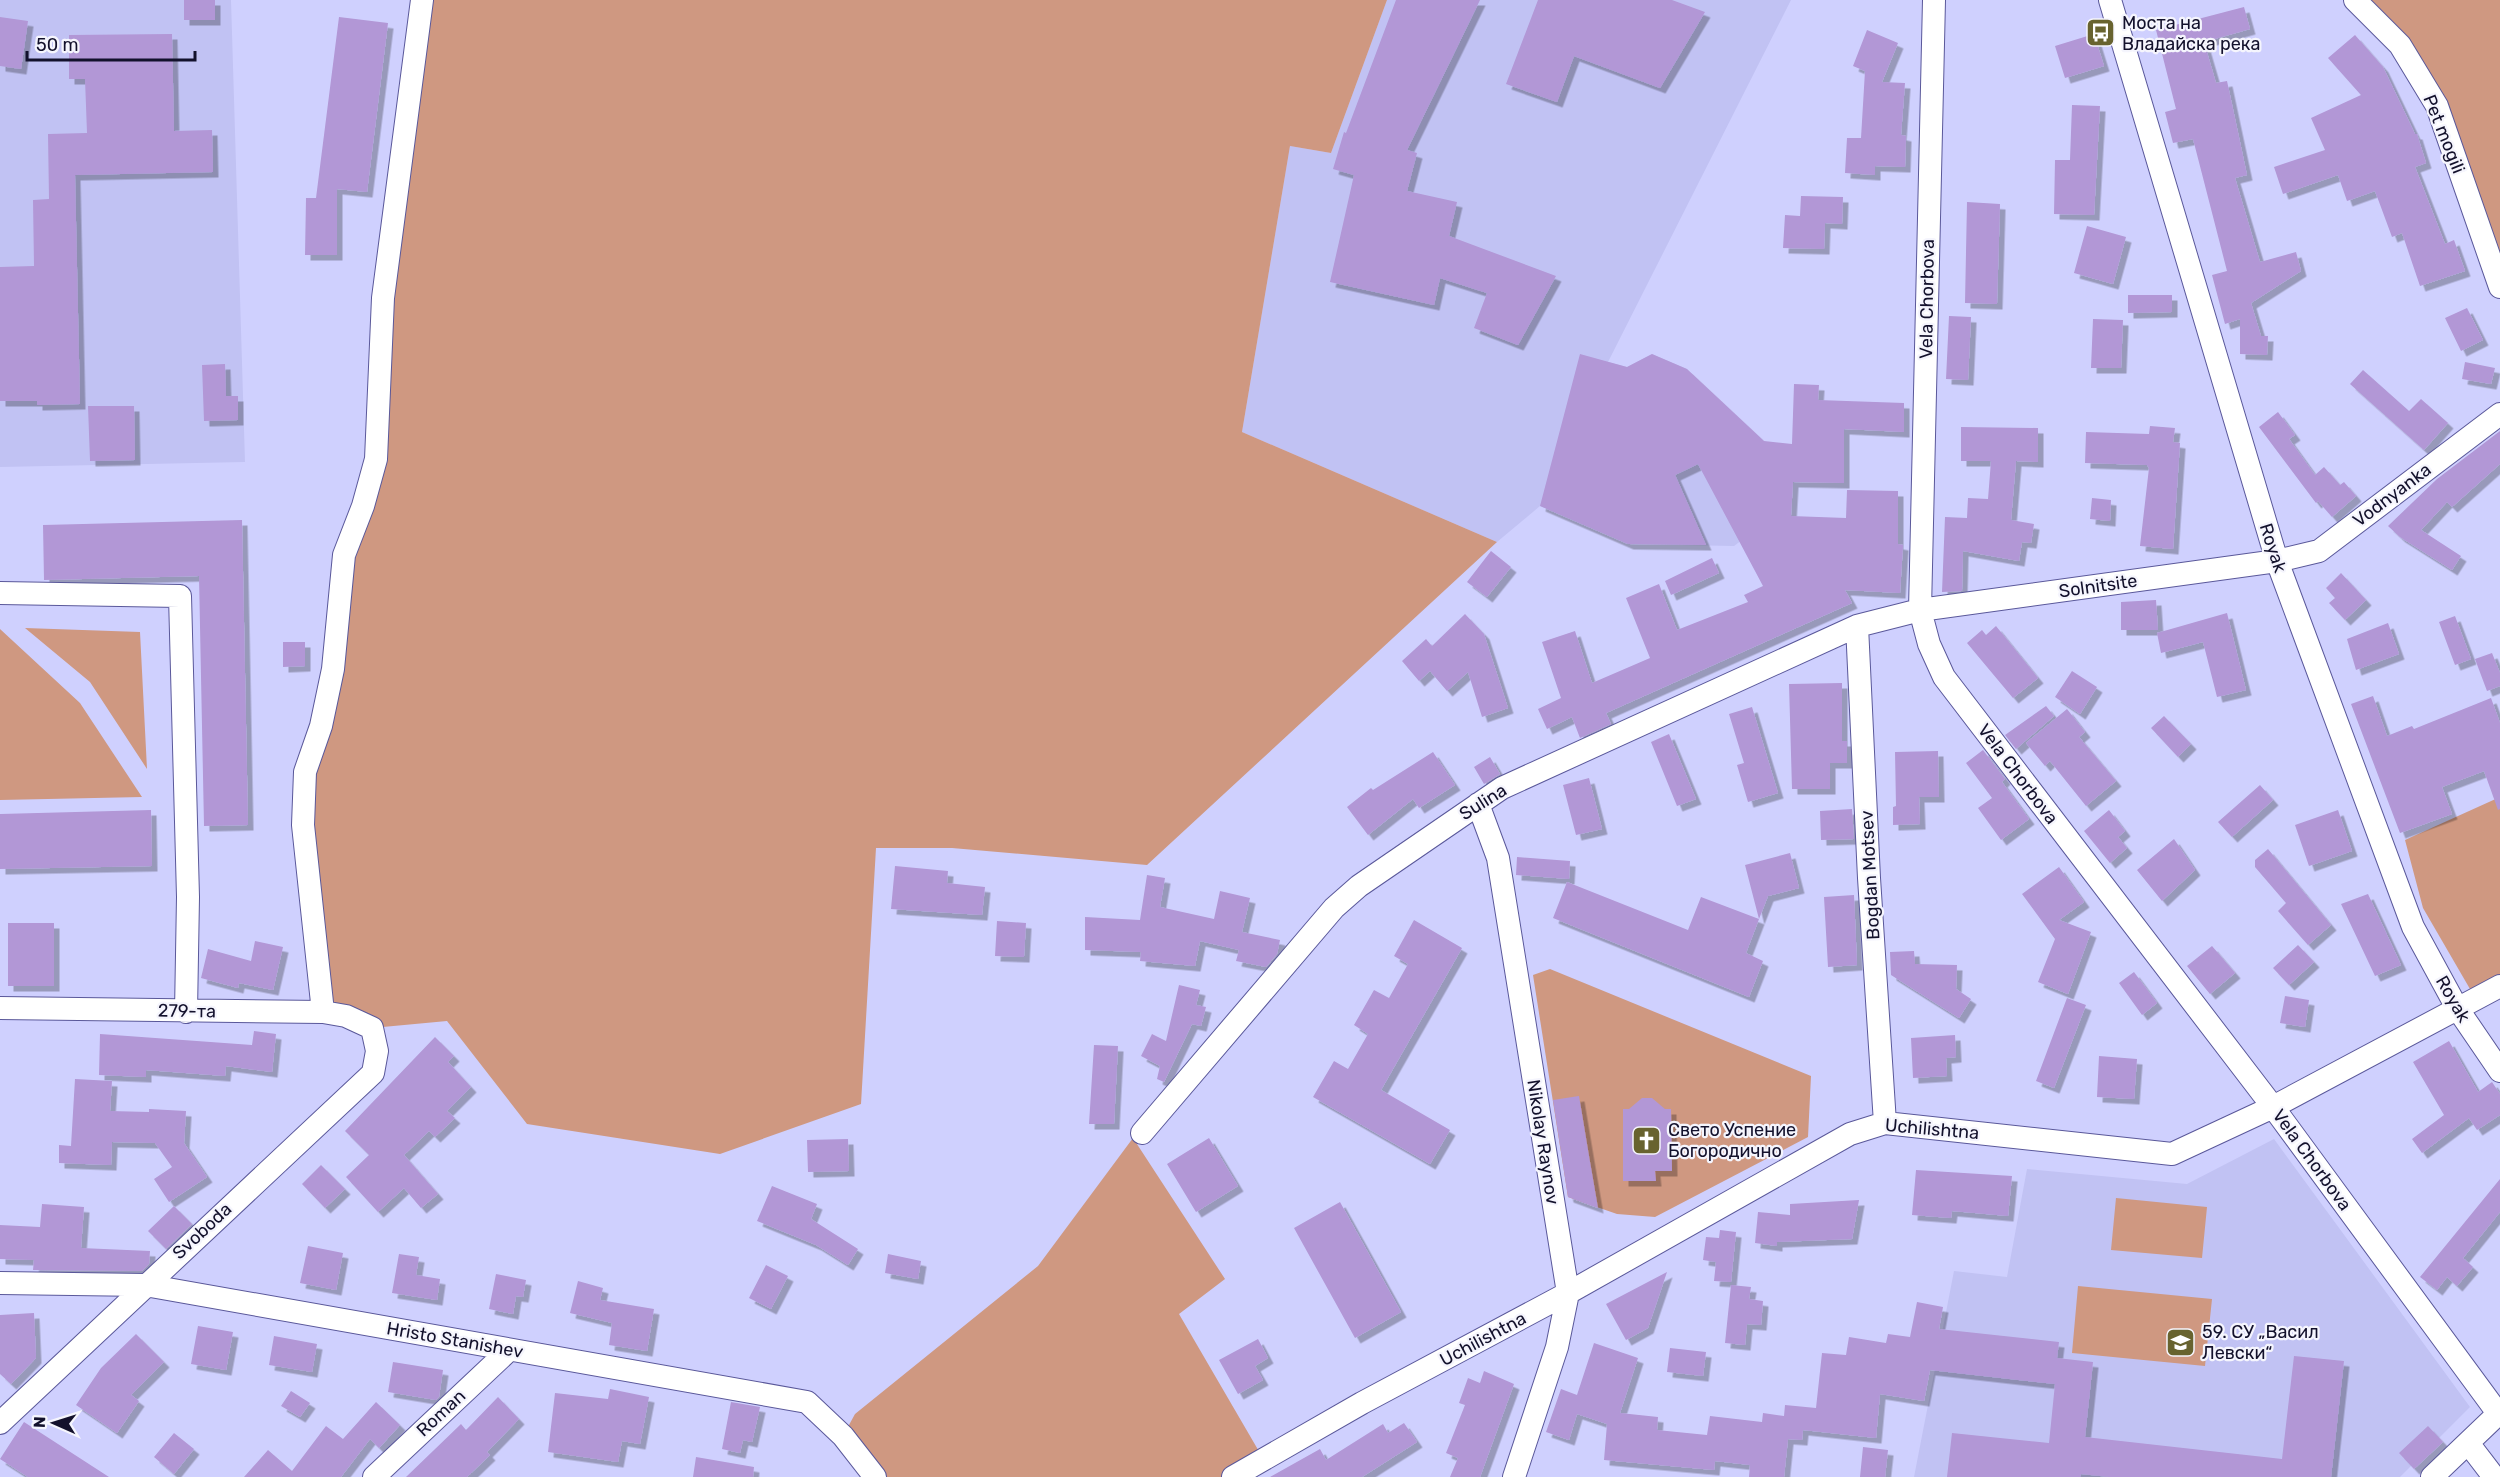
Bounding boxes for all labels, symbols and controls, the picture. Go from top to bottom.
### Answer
place label: Моста на Владайска река [2122,12,2260,55]
bus stop icon: Моста на Владайска река [2085,17,2117,49]
scale bar [27,24,195,62]
text: 50 m [36,34,79,56]
street label: Pet mogili [2418,91,2470,177]
street label: Vela Chorbova [1915,239,1939,359]
street label: Vodnyanka [2349,459,2435,531]
street label: Royak [2255,521,2291,576]
street label: Solnitsite [2057,570,2139,602]
street label: Vela Chorbova [1973,719,2063,829]
street label: Sulina [1455,779,1511,825]
street label: Bogdan Motsev [1856,810,1884,940]
street label: Royak [2431,972,2475,1027]
street label: 279-та [158,999,216,1023]
street label: Nikolay Raynov [1522,1078,1564,1206]
street label: Vela Chorbova [2268,1105,2356,1215]
street label: Uchilishtna [1884,1114,1980,1144]
place label: Свето Успение Богородично [1668,1119,1796,1162]
church icon: Свето Успение Богородично [1631,1124,1663,1156]
street label: Svoboda [168,1198,236,1264]
street label: Uchilishtna [1436,1307,1530,1371]
street label: Hristo Stanishev [385,1317,525,1363]
place label: 59. СУ „Васил Левски“ [2202,1321,2319,1364]
school or university icon: 59. СУ „Васил Левски“ [2165,1326,2197,1358]
street label: Roman [412,1385,470,1441]
north arrow [24,1393,84,1453]
text: N [30,1416,49,1428]

